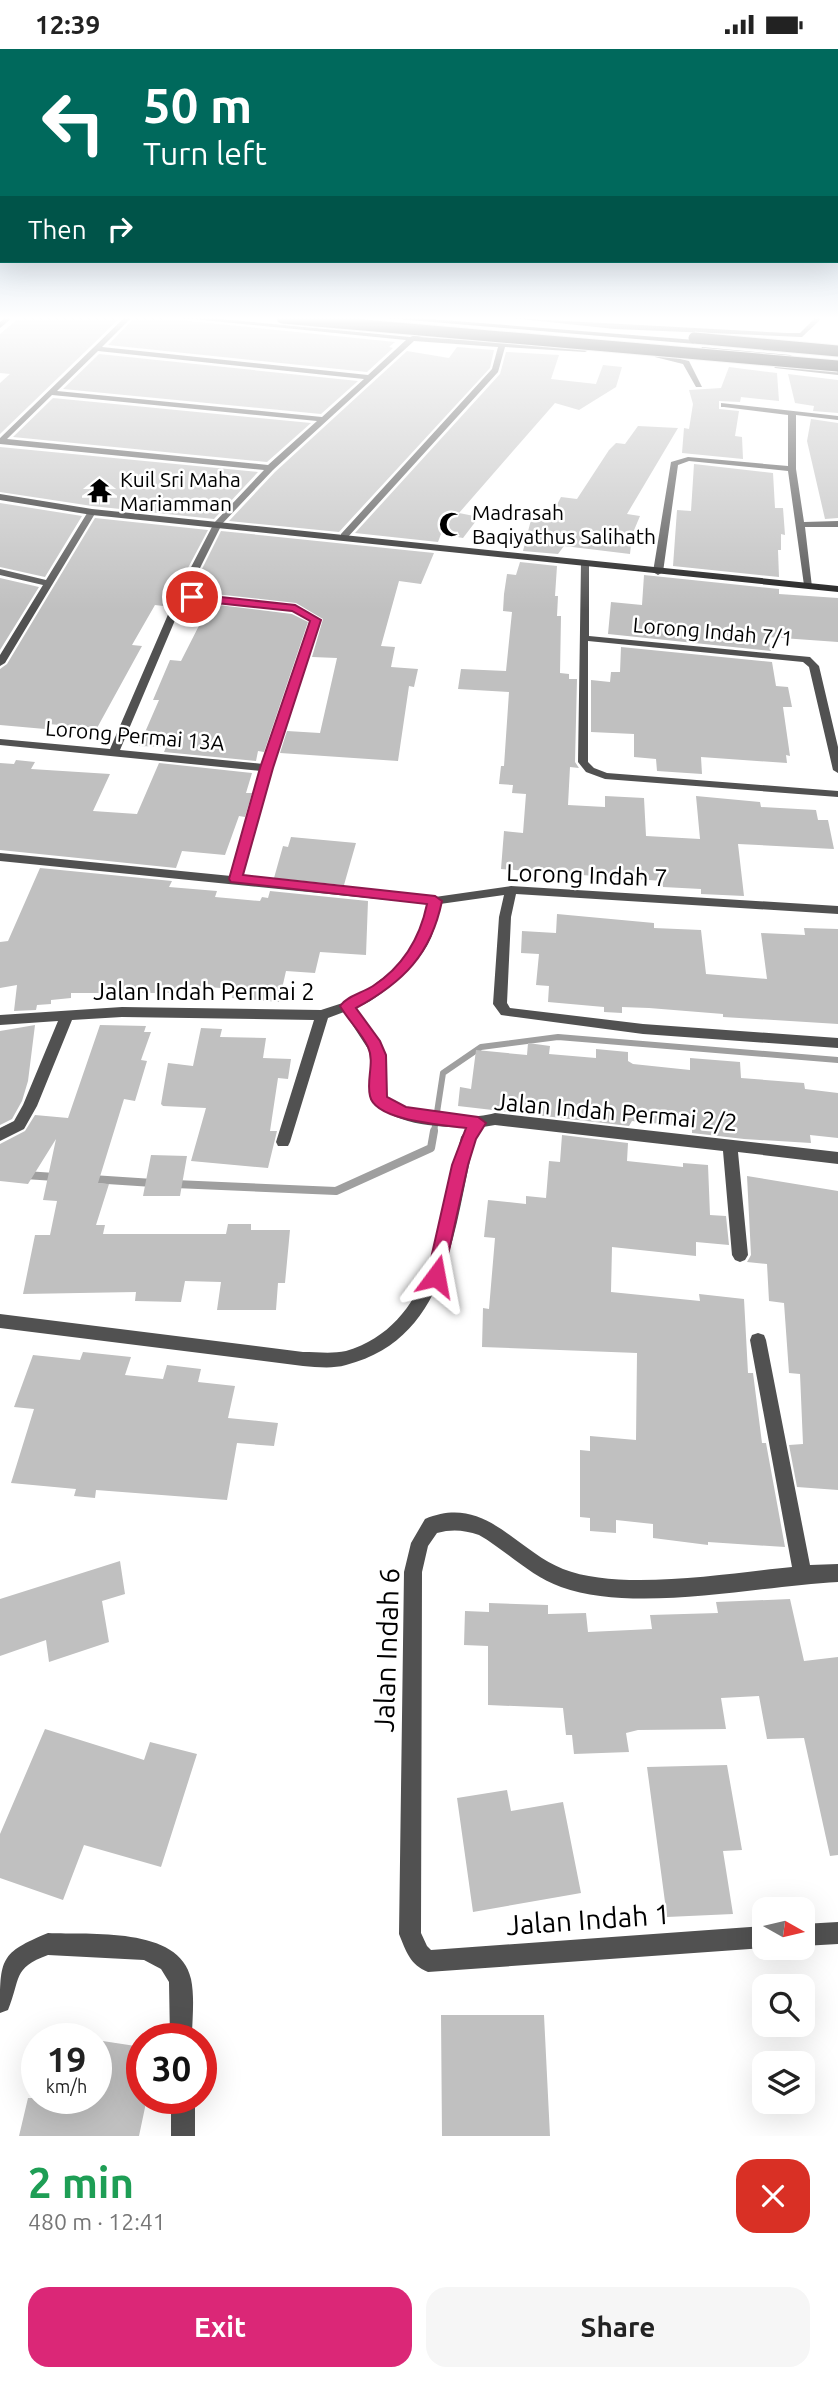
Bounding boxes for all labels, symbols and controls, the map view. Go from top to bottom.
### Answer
text: 12:39 [35,10,100,39]
icon: left [28,77,119,168]
text: 50 m [143,77,252,132]
text: Turn left [143,135,267,171]
icon: right [101,210,139,248]
text: Then [28,215,87,244]
place label: Kuil Sri Maha Mariamman [120,467,241,515]
temple icon: Kuil Sri Maha Mariamman [86,477,114,505]
place label: Madrasah Baqiyathus Salihath [472,500,656,548]
mosque icon: Madrasah Baqiyathus Salihath [438,510,466,538]
pin [162,567,222,627]
icon: arrive [173,578,211,616]
street label: Lorong Indah 7/1 [632,612,794,650]
street label: Lorong Permai 13A [44,715,226,755]
street label: Lorong Indah 7 [506,859,668,891]
street label: Jalan Indah Permai 2 [93,978,315,1005]
street label: Jalan Indah Permai 2/2 [493,1088,739,1136]
position arrow [399,1239,473,1313]
street label: Jalan Indah 6 [368,1567,404,1733]
north arrow [752,1897,816,1960]
map controls [752,1897,815,2114]
street label: Jalan Indah 1 [505,1898,671,1940]
button: search [752,1974,815,2037]
speed limit sign: 30 [126,2023,217,2114]
text: 19 [47,2039,86,2079]
button: layers [752,2051,815,2114]
text: km/h [46,2076,87,2096]
text: 2 min [28,2159,134,2206]
button: close [736,2159,810,2233]
text: 480 m · 12:41 [28,2209,166,2234]
button: Exit [28,2287,412,2367]
button: Share [426,2287,810,2367]

